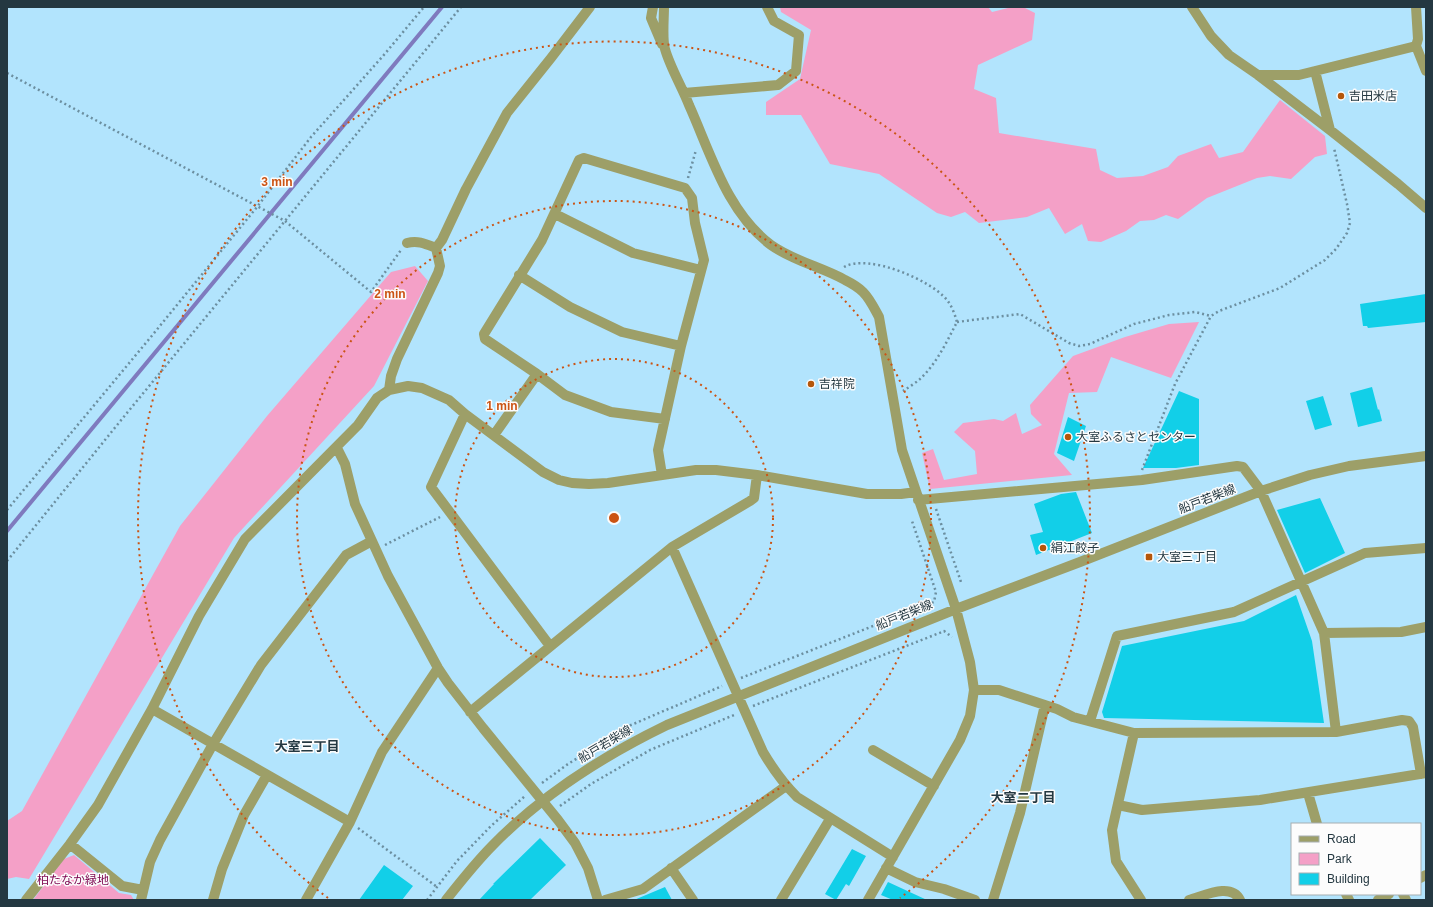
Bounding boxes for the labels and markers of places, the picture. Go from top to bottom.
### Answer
place label: 吉田米店 [1349,89,1397,103]
marker: 吉田米店 [1336,91,1346,101]
place label: 吉祥院 [819,377,855,391]
marker: 吉祥院 [806,379,816,389]
place label: 大室ふるさとセンター [1076,430,1196,444]
marker: 大室ふるさとセンター [1063,432,1073,442]
centre of rings [607,511,621,525]
place label: 絹江餃子 [1051,541,1099,555]
marker: 絹江餃子 [1038,543,1048,553]
place label: 大室三丁目 [1157,550,1217,564]
marker: 大室三丁目 [1144,552,1154,562]

